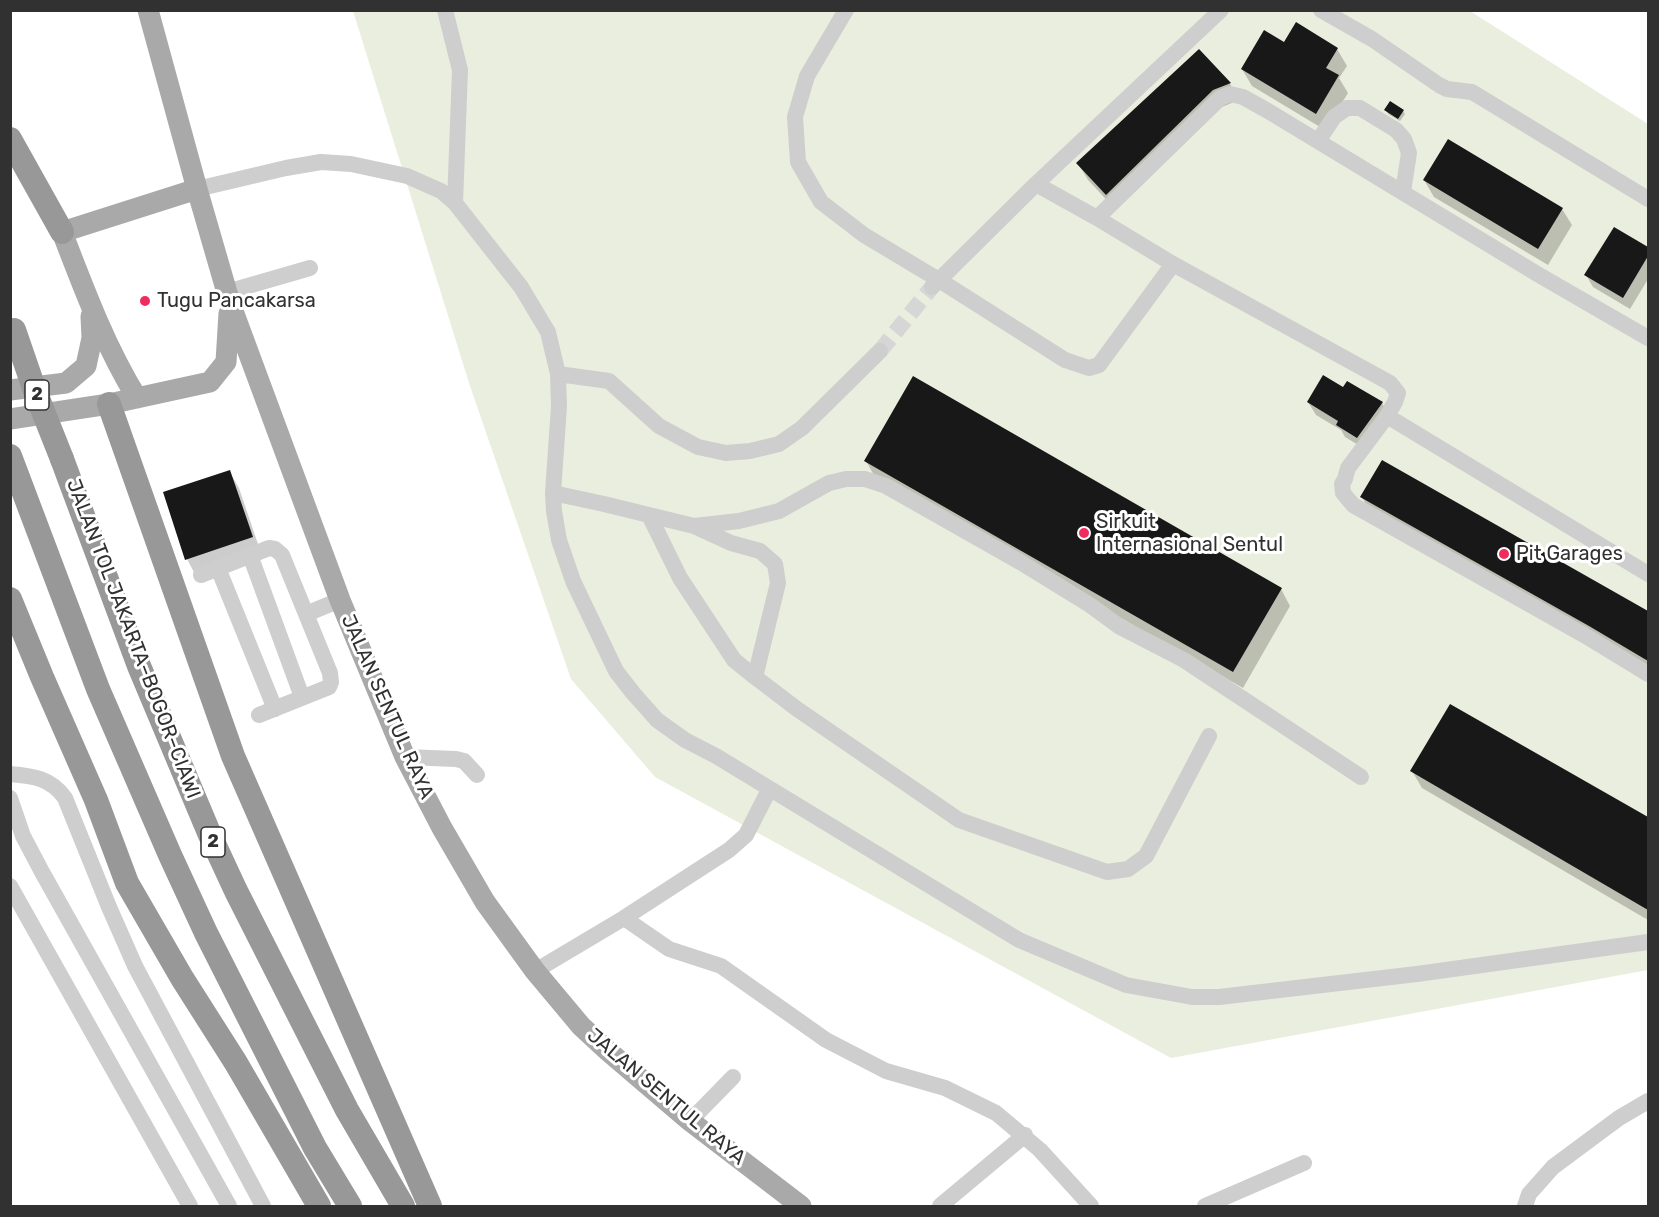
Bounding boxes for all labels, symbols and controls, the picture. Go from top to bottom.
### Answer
place label: Tugu Pancakarsa [157,289,316,313]
marker: Tugu Pancakarsa [138,294,152,308]
road number: 2 [25,380,49,410]
street label: JALAN TOL JAKARTA–BOGOR–CIAWI [61,476,205,802]
place label: Sirkuit Internasional Sentul [1096,510,1283,557]
marker: Sirkuit Internasional Sentul [1077,526,1091,540]
place label: Pit Garages [1516,542,1623,566]
marker: Pit Garages [1497,547,1511,561]
street label: JALAN SENTUL RAYA [335,611,439,803]
road number: 2 [201,827,225,857]
street label: JALAN SENTUL RAYA [582,1024,750,1170]

